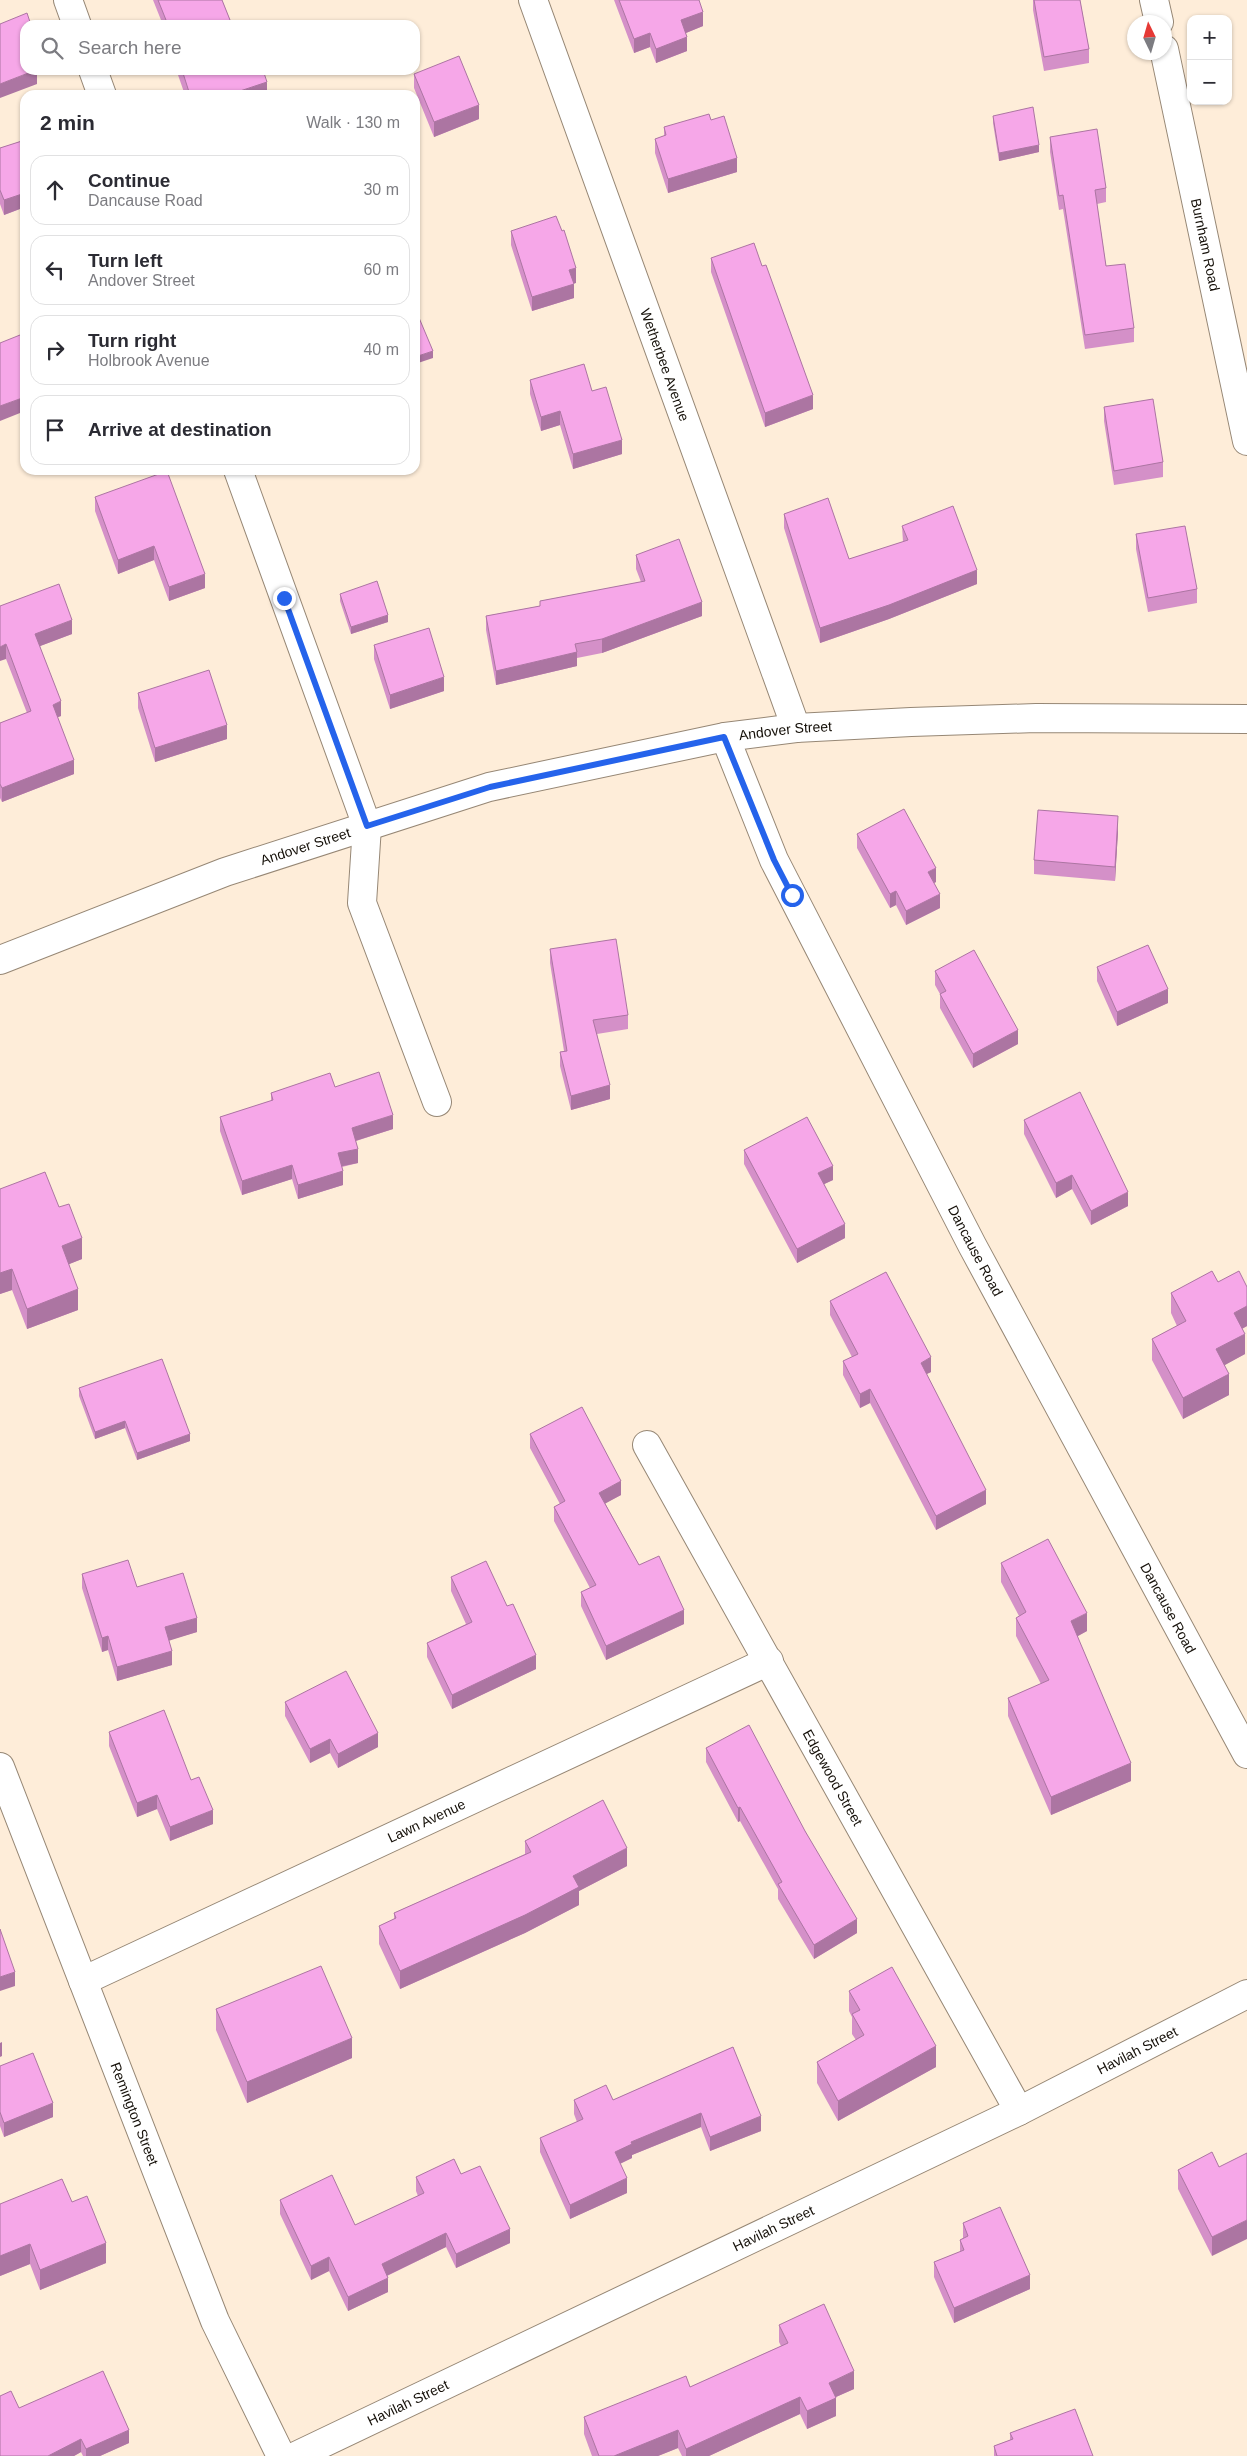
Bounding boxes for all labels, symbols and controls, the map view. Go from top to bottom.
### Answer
north arrow [1127,15,1172,60]
map controls [1187,15,1232,105]
button: + [1187,15,1232,60]
search box [20,20,420,75]
icon: search [38,34,66,62]
text: Search here [78,37,182,58]
button: − [1187,60,1232,105]
text: 2 min [40,111,95,134]
text: Walk · 130 m [306,114,400,131]
text: Continue [88,170,170,191]
icon: ahead [41,176,69,204]
text: 30 m [363,181,399,198]
text: Dancause Road [88,192,203,209]
street label: Burnham Road [1188,197,1223,292]
text: Turn left [88,250,163,271]
icon: left [41,256,69,284]
text: 60 m [363,261,399,278]
text: Andover Street [88,272,195,289]
street label: Wetherbee Avenue [637,306,693,424]
text: Turn right [88,330,176,351]
icon: right [41,336,69,364]
text: 40 m [363,341,399,358]
text: Holbrook Avenue [88,352,210,369]
icon: arrive [41,416,69,444]
text: Arrive at destination [88,419,272,440]
route end [273,587,296,610]
street label: Andover Street [738,718,832,743]
street label: Andover Street [258,824,352,868]
route start [781,884,804,907]
street label: Dancause Road [945,1203,1006,1299]
street label: Dancause Road [1137,1560,1199,1656]
street label: Edgewood Street [800,1727,866,1829]
street label: Lawn Avenue [385,1796,468,1846]
street label: Havilah Street [1094,2023,1180,2078]
street label: Remington Street [107,2060,162,2168]
street label: Havilah Street [730,2202,817,2254]
street label: Havilah Street [365,2376,451,2429]

